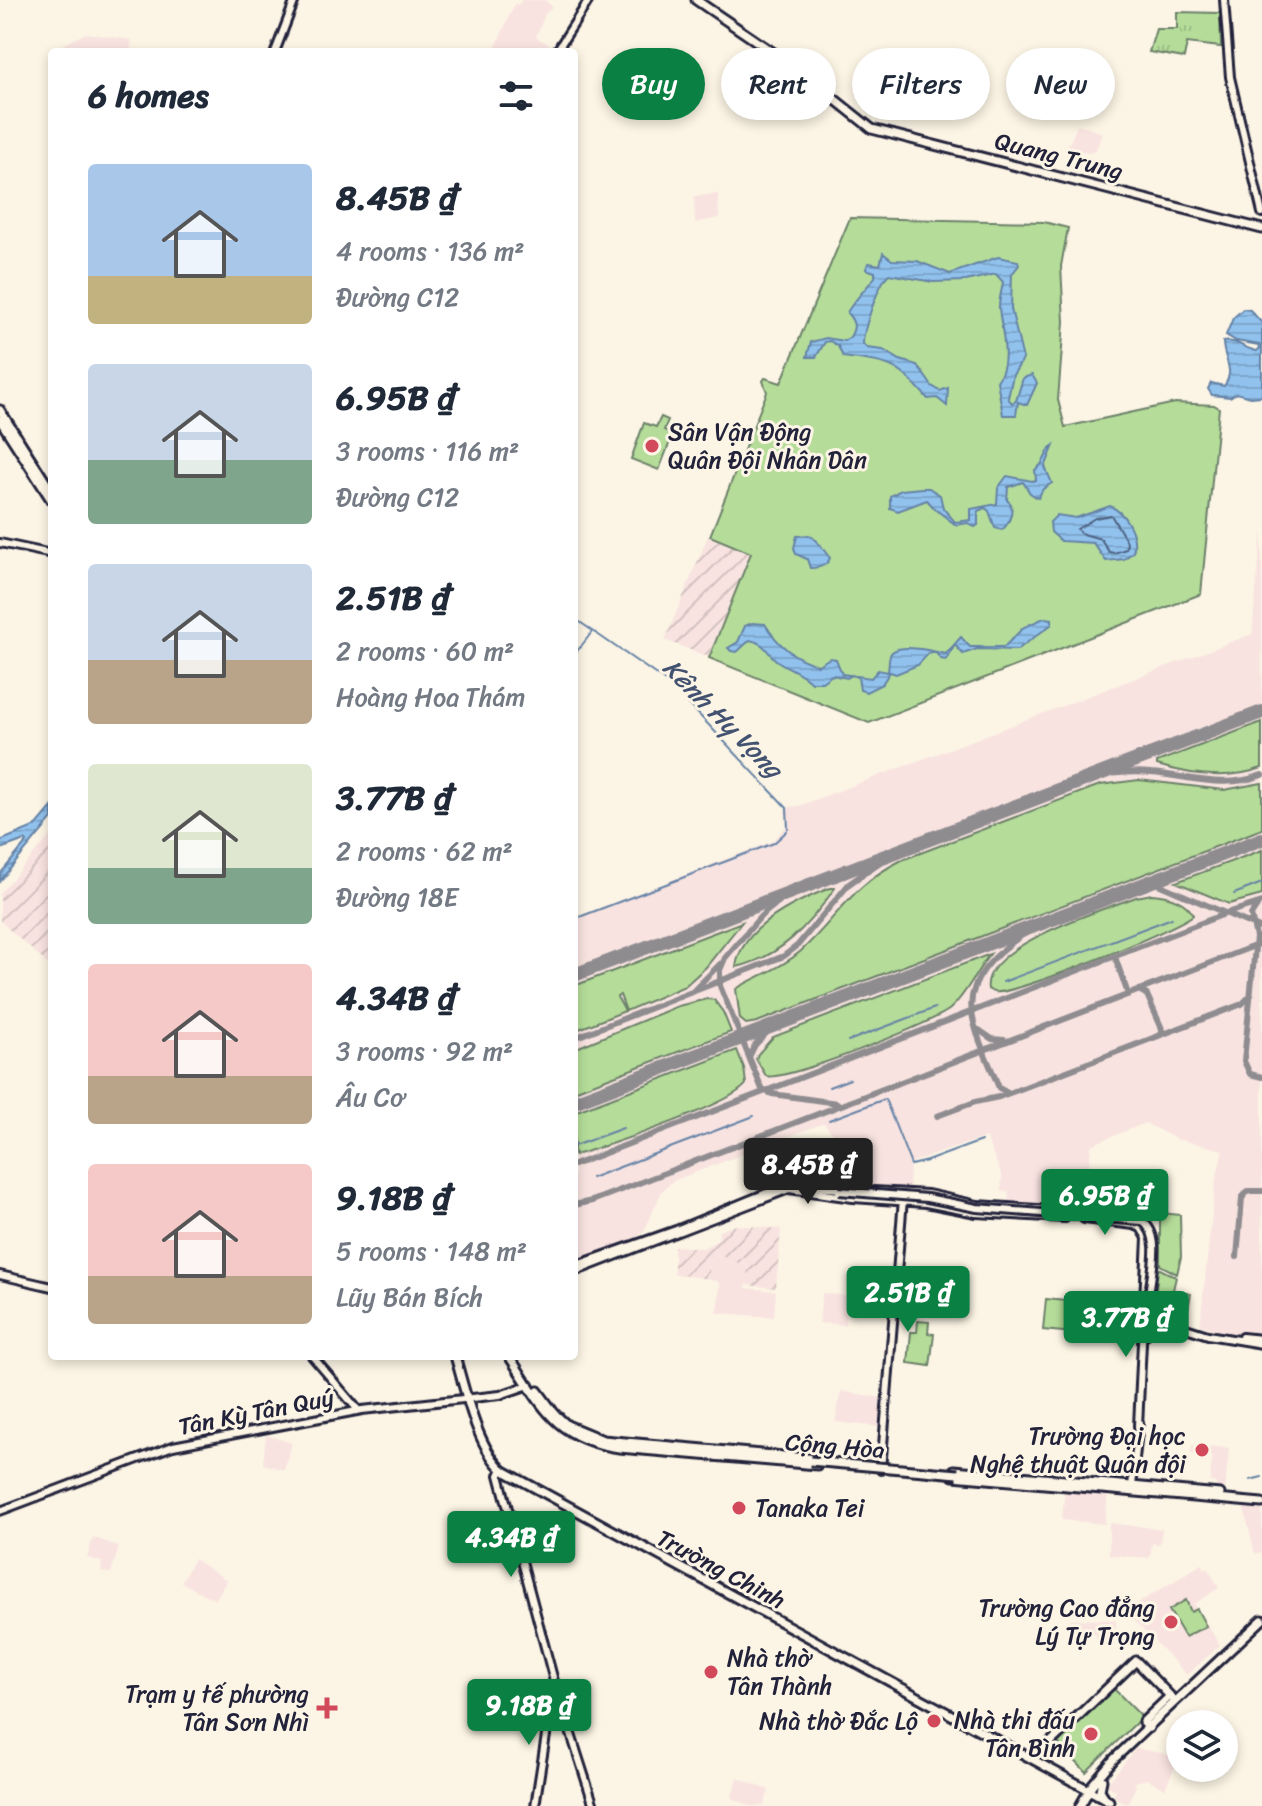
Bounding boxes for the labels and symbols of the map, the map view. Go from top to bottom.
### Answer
street label: Quang Trung [990,120,1128,192]
place label: Sân Vận Động Quân Đội Nhân Dân [668,411,867,481]
marker: Sân Vận Động Quân Đội Nhân Dân [643,437,661,455]
water label: Kênh Hy Vọng [652,647,796,791]
pin: 8.45B ₫ [734,1138,882,1206]
pin: 6.95B ₫ [1031,1169,1179,1237]
pin: 2.51B ₫ [834,1266,982,1334]
pin: 3.77B ₫ [1052,1291,1200,1359]
street label: Tân Kỳ Tân Quý [175,1376,338,1448]
place label: Trường Đại học Nghệ thuật Quân đội [970,1415,1187,1485]
street label: Cộng Hòa [784,1421,886,1471]
marker: Trường Đại học Nghệ thuật Quân đội [1193,1441,1211,1459]
place label: Tanaka Tei [755,1487,866,1529]
marker: Tanaka Tei [730,1499,748,1517]
pin: 4.34B ₫ [437,1511,585,1579]
street label: Trường Chinh [649,1517,793,1621]
place label: Trường Cao đẳng Lý Tự Trọng [978,1587,1155,1657]
marker: Trường Cao đẳng Lý Tự Trọng [1162,1613,1180,1631]
place label: Nhà thờ Tân Thành [727,1637,832,1707]
marker: Nhà thờ Tân Thành [702,1663,720,1681]
place label: Trạm y tế phường Tân Sơn Nhì [125,1673,309,1743]
pin: 9.18B ₫ [455,1679,603,1747]
marker: Trạm y tế phường Tân Sơn Nhì [316,1697,338,1719]
place label: Nhà thi đấu Tân Bình [954,1699,1075,1769]
place label: Nhà thờ Đắc Lộ [759,1700,919,1742]
marker: Nhà thờ Đắc Lộ [925,1712,943,1730]
marker: Nhà thi đấu Tân Bình [1082,1725,1100,1743]

